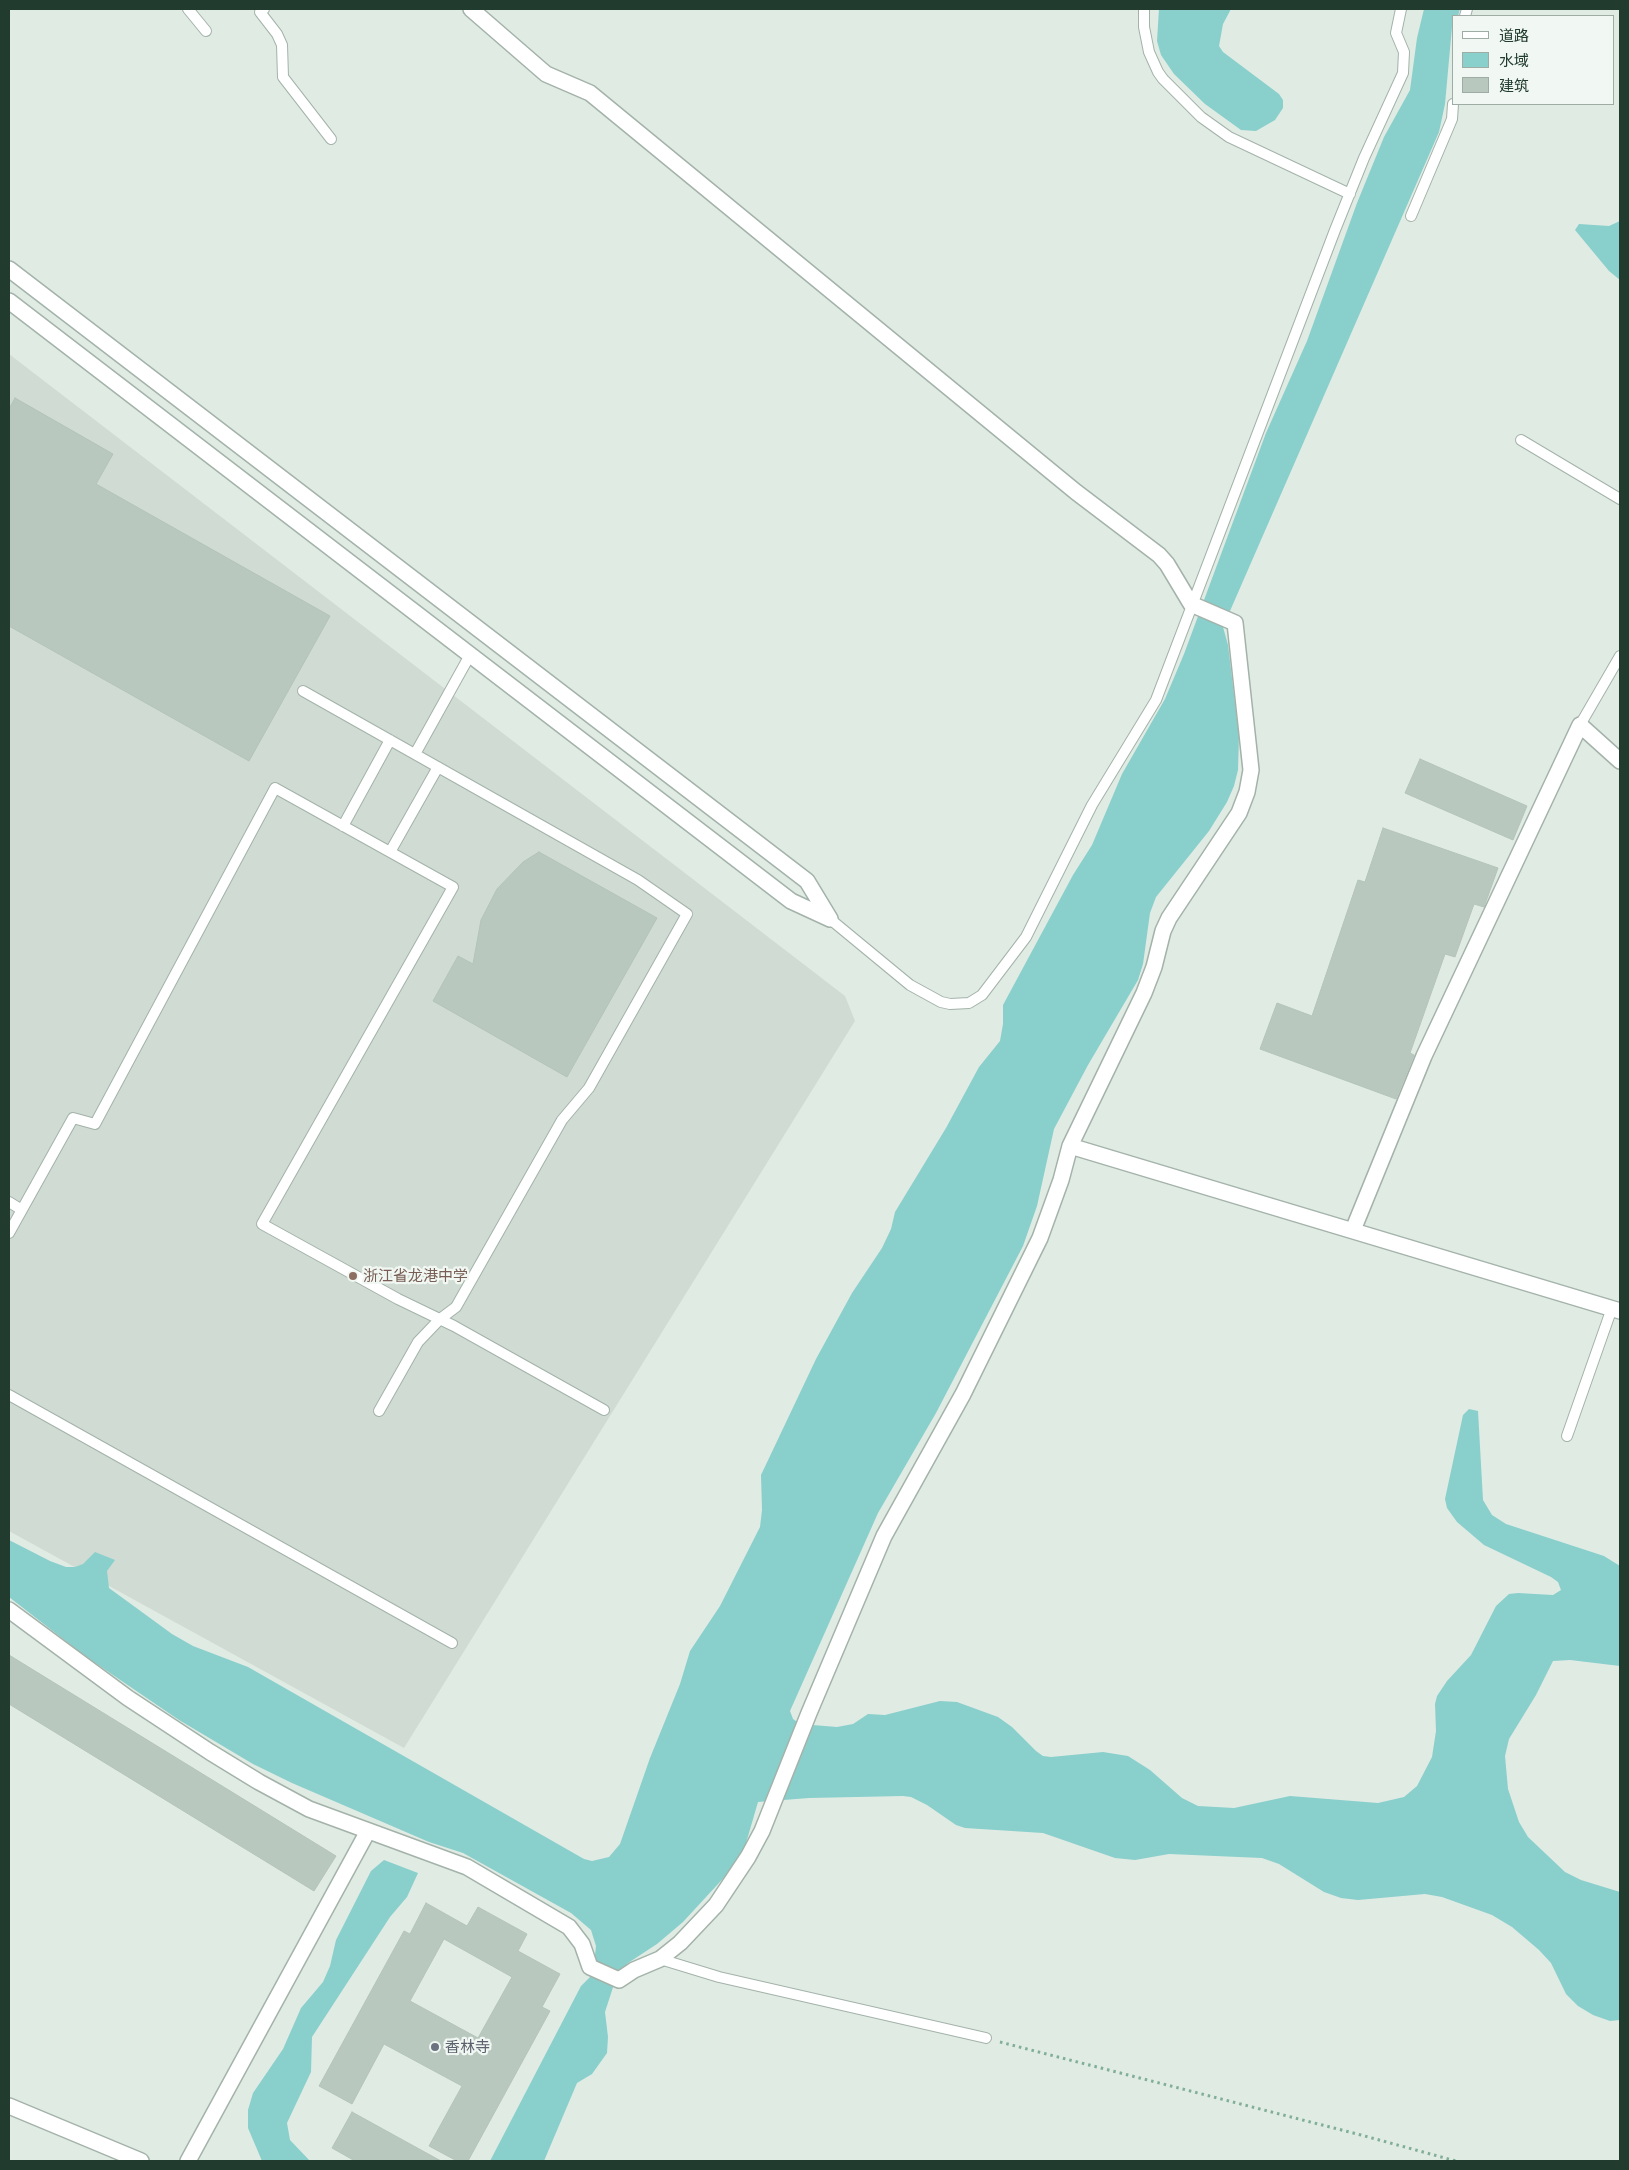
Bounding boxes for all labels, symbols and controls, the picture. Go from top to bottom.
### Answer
legend [1452,15,1614,105]
text: 道路 [1499,27,1529,44]
text: 水域 [1499,52,1529,69]
text: 建筑 [1499,77,1529,94]
place label: 浙江省龙港中学 [363,1267,468,1285]
marker: 浙江省龙港中学 [347,1270,359,1282]
place label: 香林寺 [445,2038,490,2056]
marker: 香林寺 [429,2041,441,2053]

